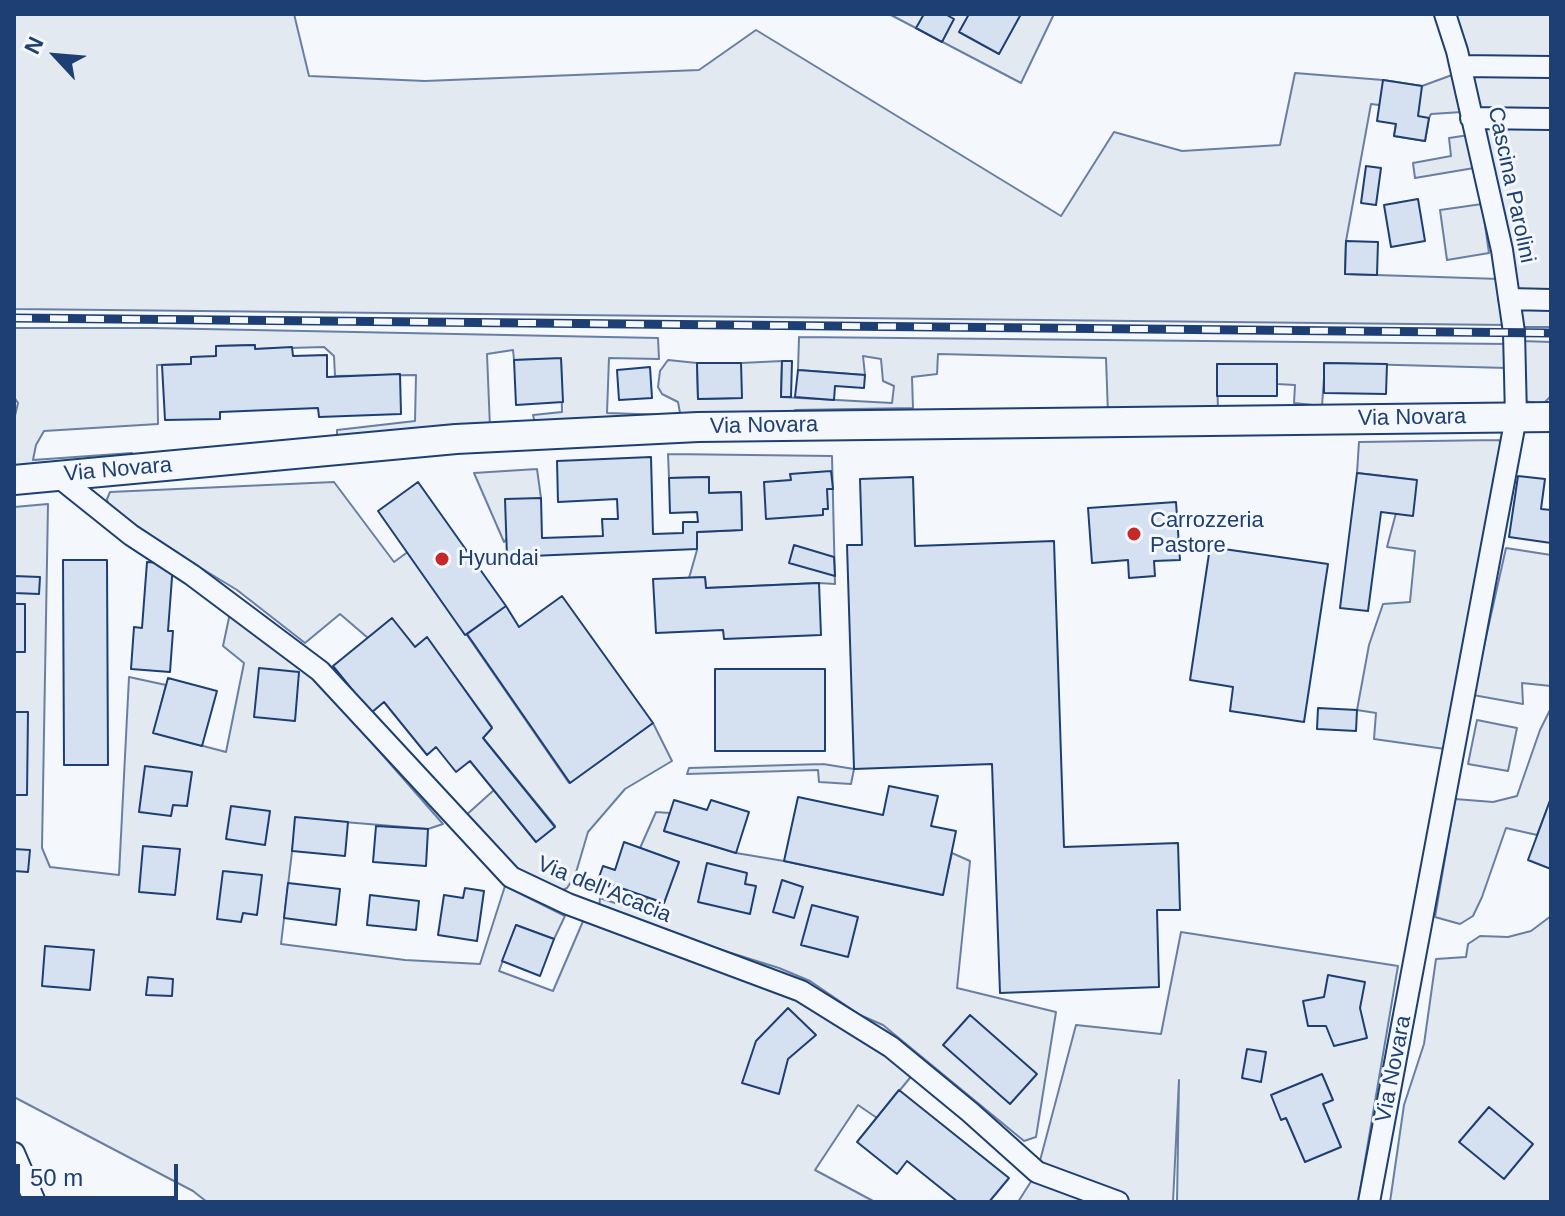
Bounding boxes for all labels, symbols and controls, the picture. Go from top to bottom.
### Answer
north arrow [16,16,96,96]
text: N [19,33,49,58]
street label: Cascina Parolini [1482,105,1540,265]
street label: Via Novara [1358,404,1466,432]
street label: Via Novara [710,412,818,440]
street label: Via Novara [63,452,173,488]
place label: Carrozzeria Pastore [1150,508,1264,560]
marker: Carrozzeria Pastore [1125,525,1143,543]
place label: Hyundai [458,546,539,572]
marker: Hyundai [433,550,451,568]
street label: Via dell'Acacia [533,851,675,929]
street label: Via Novara [1371,1013,1417,1125]
scale bar [20,1148,182,1198]
text: 50 m [30,1164,83,1191]

